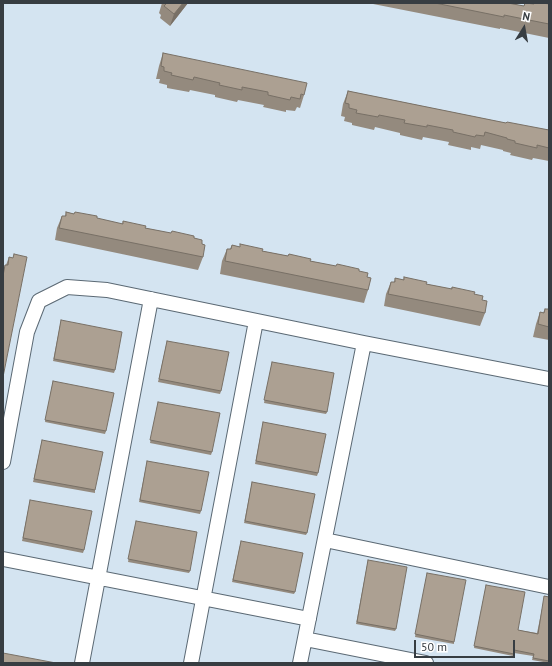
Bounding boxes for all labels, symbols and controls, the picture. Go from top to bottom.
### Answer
north arrow [504,8,544,48]
text: N [521,9,531,24]
scale bar [416,632,517,658]
text: 50 m [421,639,447,654]

